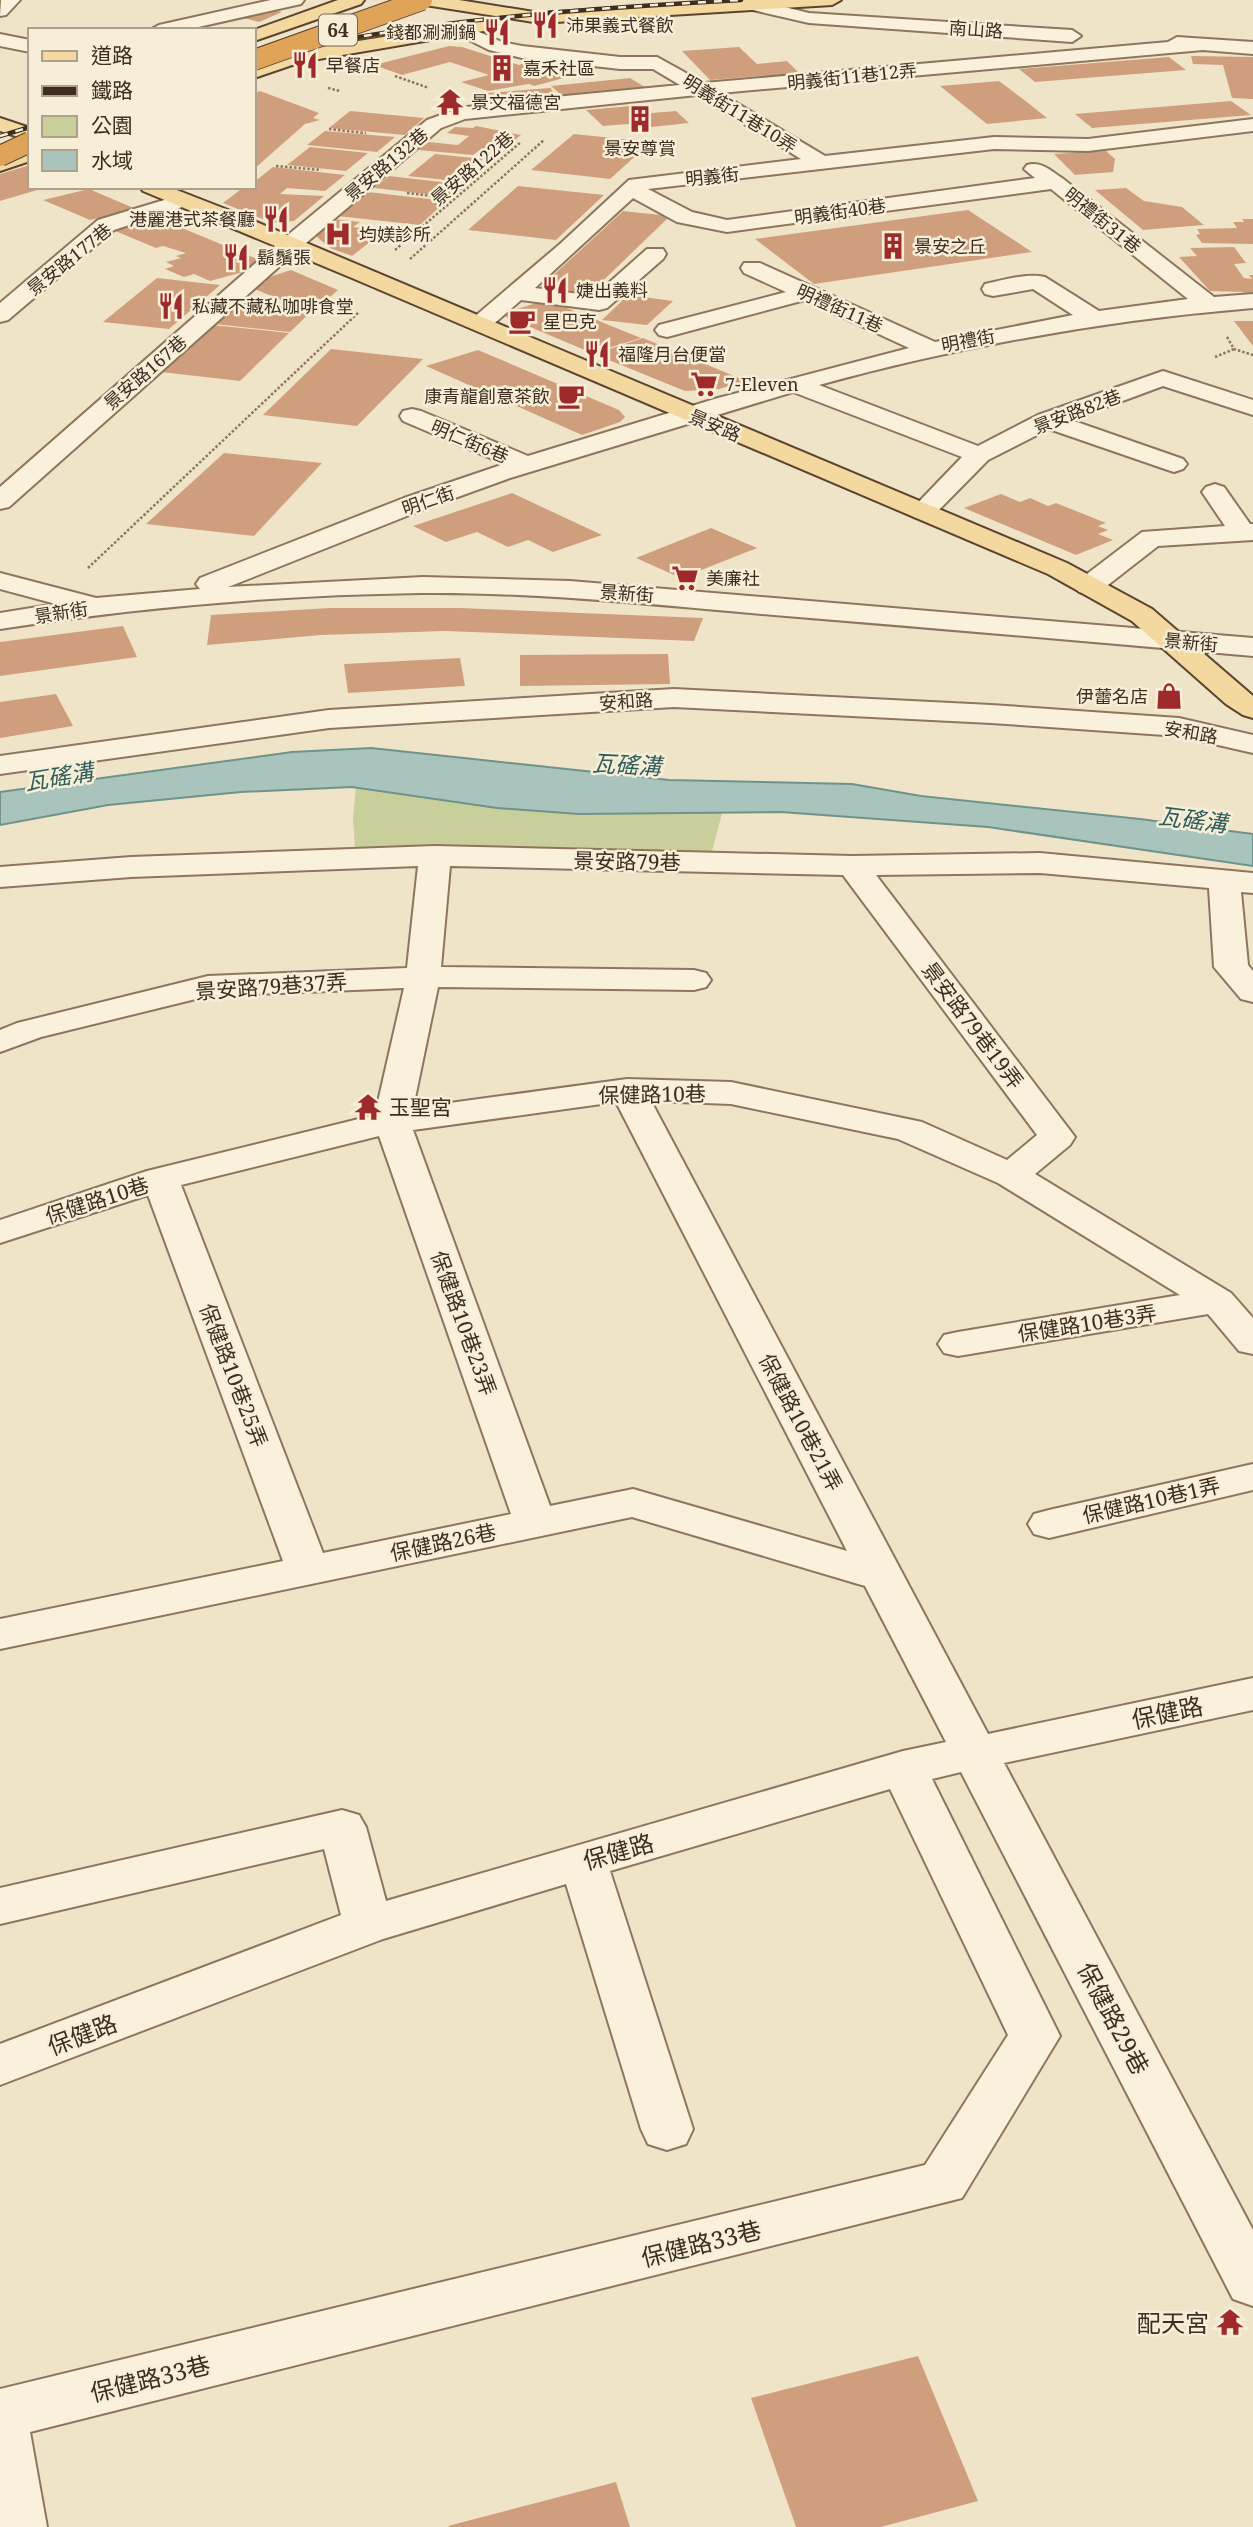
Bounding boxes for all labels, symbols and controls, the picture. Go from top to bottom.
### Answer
restaurant icon: 沛果義式餐飲 [530,10,560,40]
place label: 沛果義式餐飲 [566,13,674,37]
road number: 64 [319,14,357,46]
street label: 南山路 [948,15,1004,43]
restaurant icon: 錢都涮涮鍋 [482,17,512,47]
place label: 錢都涮涮鍋 [386,20,476,44]
legend [28,28,256,189]
text: 道路 [91,41,133,69]
restaurant icon: 早餐店 [290,50,320,80]
place label: 早餐店 [326,53,380,77]
building icon: 嘉禾社區 [487,53,517,83]
place label: 嘉禾社區 [523,56,595,80]
street label: 明義街11巷12弄 [786,57,918,95]
street label: 明義街11巷10弄 [678,68,802,158]
text: 鐵路 [91,76,133,104]
temple icon: 景文福德宮 [435,87,465,117]
place label: 景文福德宮 [471,90,561,114]
building icon: 景安尊賞 [625,104,655,134]
text: 公園 [91,111,133,139]
street label: 景安路132巷 [339,122,433,206]
street label: 景安路122巷 [426,125,518,211]
place label: 景安尊賞 [604,136,676,160]
text: 水域 [91,146,133,174]
street label: 明義街 [684,161,740,191]
street label: 明禮街31巷 [1060,182,1146,258]
street label: 明義街40巷 [793,193,887,229]
restaurant icon: 港麗港式茶餐廳 [261,204,291,234]
place label: 港麗港式茶餐廳 [129,207,255,231]
street label: 景安路177巷 [22,218,116,300]
hospital icon: 均媄診所 [323,219,353,249]
place label: 均媄診所 [359,222,431,246]
building icon: 景安之丘 [878,231,908,261]
place label: 景安之丘 [914,234,986,258]
restaurant icon: 鬍鬚張 [221,242,251,272]
place label: 鬍鬚張 [257,245,311,269]
restaurant icon: 婕出義料 [540,275,570,305]
place label: 婕出義料 [576,278,648,302]
street label: 明禮街11巷 [793,278,887,338]
restaurant icon: 私藏不藏私咖啡食堂 [156,291,186,321]
place label: 私藏不藏私咖啡食堂 [192,294,354,318]
cafe icon: 星巴克 [507,306,537,336]
place label: 星巴克 [543,309,597,333]
street label: 明禮街 [939,323,997,357]
street label: 景安路167巷 [99,329,191,415]
restaurant icon: 福隆月台便當 [582,339,612,369]
place label: 福隆月台便當 [618,342,726,366]
supermarket icon: 7-Eleven [689,369,719,399]
place label: 7-Eleven [725,372,799,396]
cafe icon: 康青龍創意茶飲 [556,381,586,411]
street label: 景安路82巷 [1030,383,1124,439]
place label: 康青龍創意茶飲 [424,384,550,408]
street label: 景安路 [685,403,745,447]
street label: 明仁街6巷 [428,414,512,468]
street label: 明仁街 [399,480,457,520]
supermarket icon: 美廉社 [670,563,700,593]
place label: 美廉社 [706,566,760,590]
street label: 景新街 [599,579,655,607]
street label: 景新街 [32,596,90,628]
street label: 景新街 [1163,628,1219,656]
shop icon: 伊蕾名店 [1154,681,1184,711]
place label: 伊蕾名店 [1076,684,1148,708]
street label: 安和路 [598,687,654,715]
street label: 安和路 [1162,715,1220,749]
water label: 瓦磘溝 [592,746,665,782]
water label: 瓦磘溝 [22,754,99,797]
water label: 瓦磘溝 [1157,799,1232,839]
street label: 景安路79巷 [573,846,681,876]
street label: 景安路79巷19弄 [916,956,1030,1094]
street label: 景安路79巷37弄 [194,967,348,1005]
street label: 保健路10巷 [598,1079,706,1109]
temple icon: 玉聖宮 [353,1092,383,1122]
place label: 玉聖宮 [389,1093,452,1121]
street label: 保健路10巷 [42,1170,152,1230]
street label: 保健路10巷23弄 [425,1247,503,1399]
street label: 保健路10巷3弄 [1016,1298,1158,1348]
street label: 保健路10巷25弄 [194,1299,274,1451]
street label: 保健路10巷21弄 [753,1348,849,1496]
street label: 保健路10巷1弄 [1080,1471,1222,1529]
street label: 保健路26巷 [388,1517,498,1567]
street label: 保健路 [1128,1688,1206,1736]
street label: 保健路 [579,1825,657,1877]
street label: 保健路29巷 [1071,1956,1157,2080]
street label: 保健路 [42,2006,122,2062]
street label: 保健路33巷 [637,2212,765,2274]
place label: 配天宮 [1137,2306,1209,2339]
temple icon: 配天宮 [1215,2307,1245,2337]
street label: 保健路33巷 [86,2347,214,2409]

